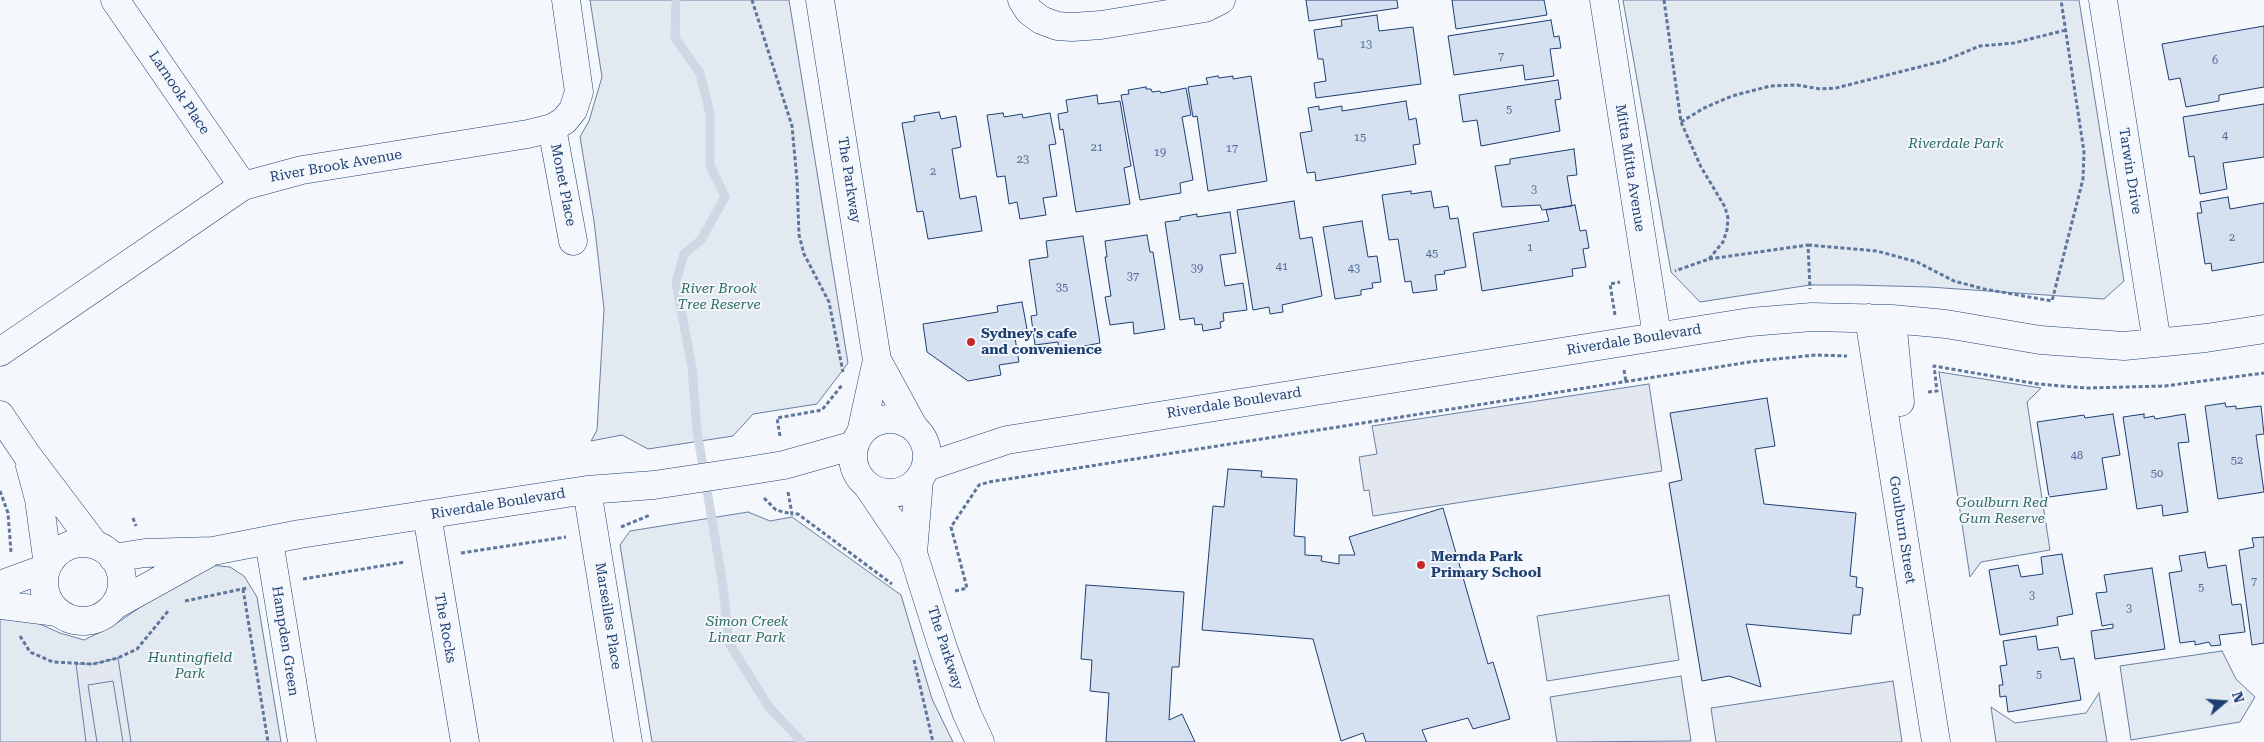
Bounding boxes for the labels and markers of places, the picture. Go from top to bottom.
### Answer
place label: Sydney's cafe and convenience [981,326,1102,358]
marker: Sydney's cafe and convenience [965,336,977,348]
place label: Mernda Park Primary School [1431,549,1541,582]
marker: Mernda Park Primary School [1415,559,1427,571]

